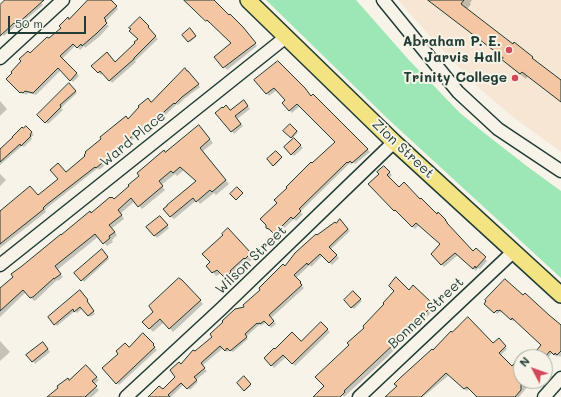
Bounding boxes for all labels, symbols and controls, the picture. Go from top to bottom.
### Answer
scale bar [10,8,88,34]
text: 50 m [15,15,43,31]
place label: Abraham P. E. Jarvis Hall [403,34,501,66]
marker: Abraham P. E. Jarvis Hall [504,45,514,55]
place label: Trinity College [404,70,507,86]
marker: Trinity College [510,73,520,83]
street label: Ward Place [97,108,169,170]
street label: Zion Street [368,116,438,182]
street label: Wilson Street [212,222,290,298]
street label: Bonner Street [385,274,467,352]
north arrow [513,349,553,389]
text: N [516,353,533,370]

